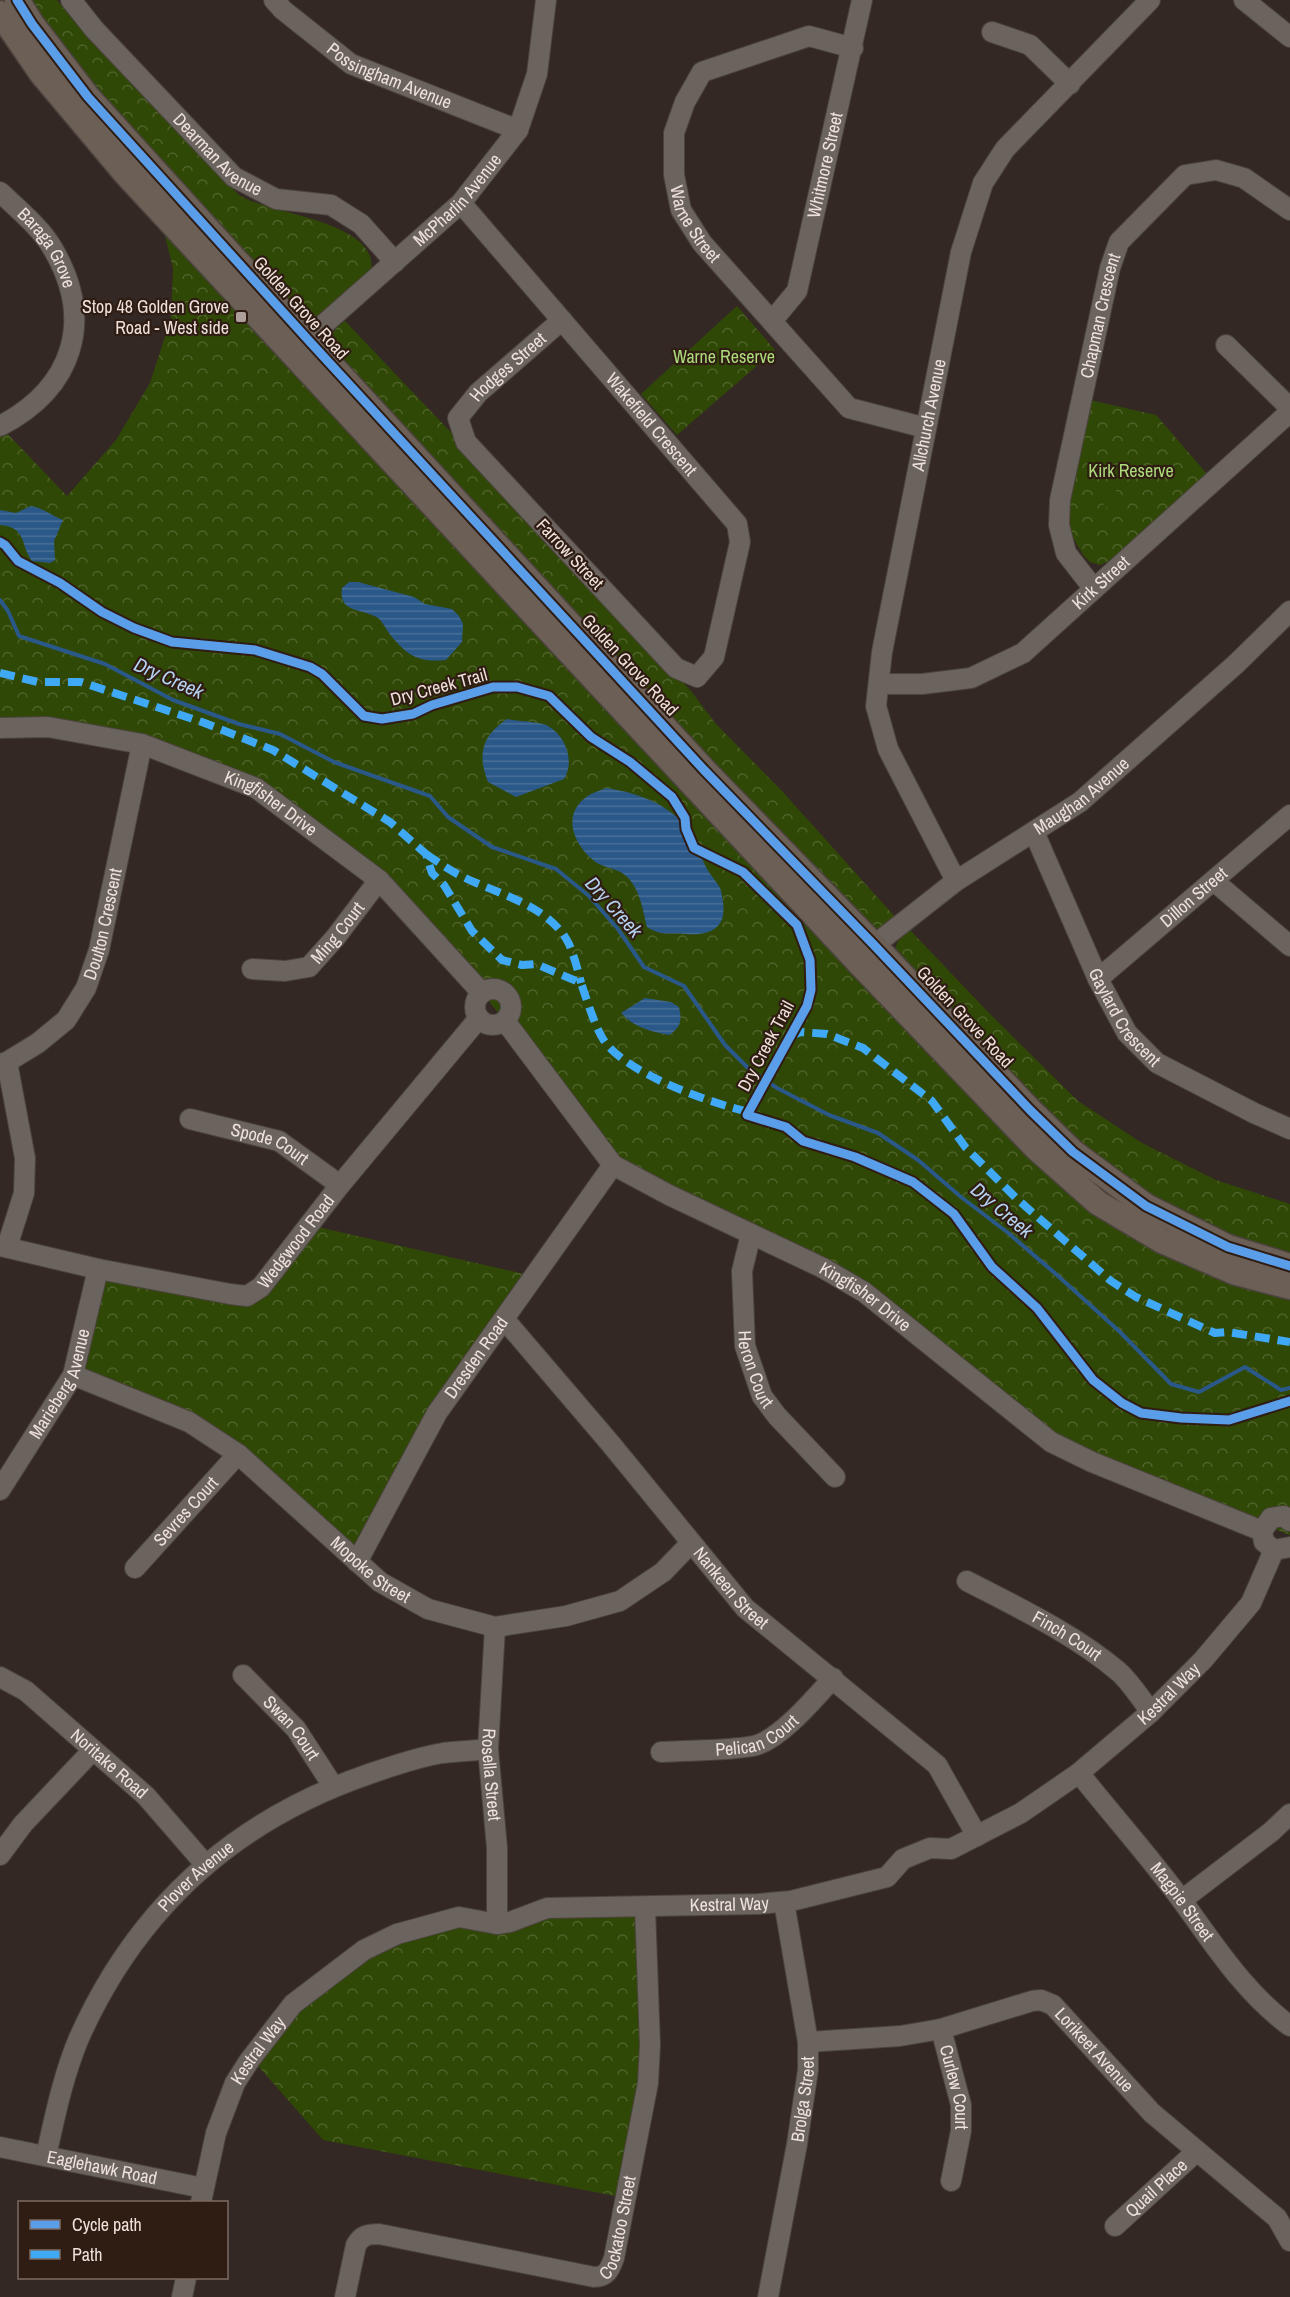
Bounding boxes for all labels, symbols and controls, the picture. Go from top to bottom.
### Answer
street label: Possingham Avenue [322,36,456,115]
street label: Dearman Avenue [168,107,267,202]
street label: Whitmore Street [801,110,849,220]
street label: McPharlin Avenue [407,148,507,252]
street label: Warne Street [664,183,727,268]
street label: Baraga Grove [12,202,82,291]
street label: Chapman Crescent [1074,250,1126,380]
street label: Golden Grove Road [248,251,355,365]
place label: Stop 48 Golden Grove Road - West side [82,294,229,340]
marker: Stop 48 Golden Grove Road - West side [234,310,248,324]
street label: Hodges Street [463,326,551,406]
park label: Warne Reserve [673,344,775,369]
street label: Allchurch Avenue [905,357,952,474]
street label: Wakefield Crescent [600,367,703,481]
park label: Kirk Reserve [1088,458,1174,483]
street label: Farrow Street [531,513,610,595]
street label: Kirk Street [1066,550,1135,615]
street label: Golden Grove Road [576,608,684,721]
water label: Dry Creek [130,650,209,705]
street label: Dry Creek Trail [388,662,490,711]
street label: Maughan Avenue [1029,751,1134,840]
street label: Kingfisher Drive [221,764,323,842]
street label: Dillon Street [1154,861,1233,933]
street label: Doulton Crescent [77,866,128,983]
water label: Dry Creek [580,870,650,944]
street label: Ming Court [305,897,370,969]
street label: Golden Grove Road [911,960,1019,1073]
street label: Gaylard Crescent [1083,964,1167,1072]
street label: Dry Creek Trail [731,996,800,1095]
street label: Spode Court [228,1117,314,1171]
water label: Dry Creek [965,1176,1040,1244]
street label: Wedgwood Road [251,1189,340,1294]
street label: Kingfisher Drive [815,1256,917,1337]
street label: Dresden Road [438,1311,514,1403]
street label: Marieberg Avenue [23,1326,95,1443]
street label: Heron Court [732,1330,780,1413]
street label: Sevres Court [147,1471,224,1552]
street label: Mopoke Street [325,1530,415,1609]
street label: Nankeen Street [688,1541,774,1634]
street label: Finch Court [1028,1604,1107,1666]
street label: Kestral Way [1132,1656,1206,1730]
street label: Swan Court [258,1690,326,1765]
street label: Pelican Court [715,1709,804,1762]
street label: Noritake Road [65,1723,154,1804]
street label: Rosella Street [476,1728,507,1822]
street label: Plover Avenue [152,1835,239,1917]
street label: Magpie Street [1145,1857,1220,1946]
street label: Kestral Way [689,1890,770,1917]
street label: Lorikeet Avenue [1049,2002,1140,2097]
street label: Kestral Way [224,2010,291,2089]
street label: Curlew Court [934,2042,974,2130]
street label: Brolga Street [784,2056,820,2144]
street label: Eaglehawk Road [45,2144,159,2190]
street label: Quail Place [1119,2153,1193,2223]
street label: Cockatoo Street [593,2174,642,2286]
legend [18,2201,228,2279]
text: Cycle path [72,2212,142,2237]
text: Path [72,2242,102,2267]

